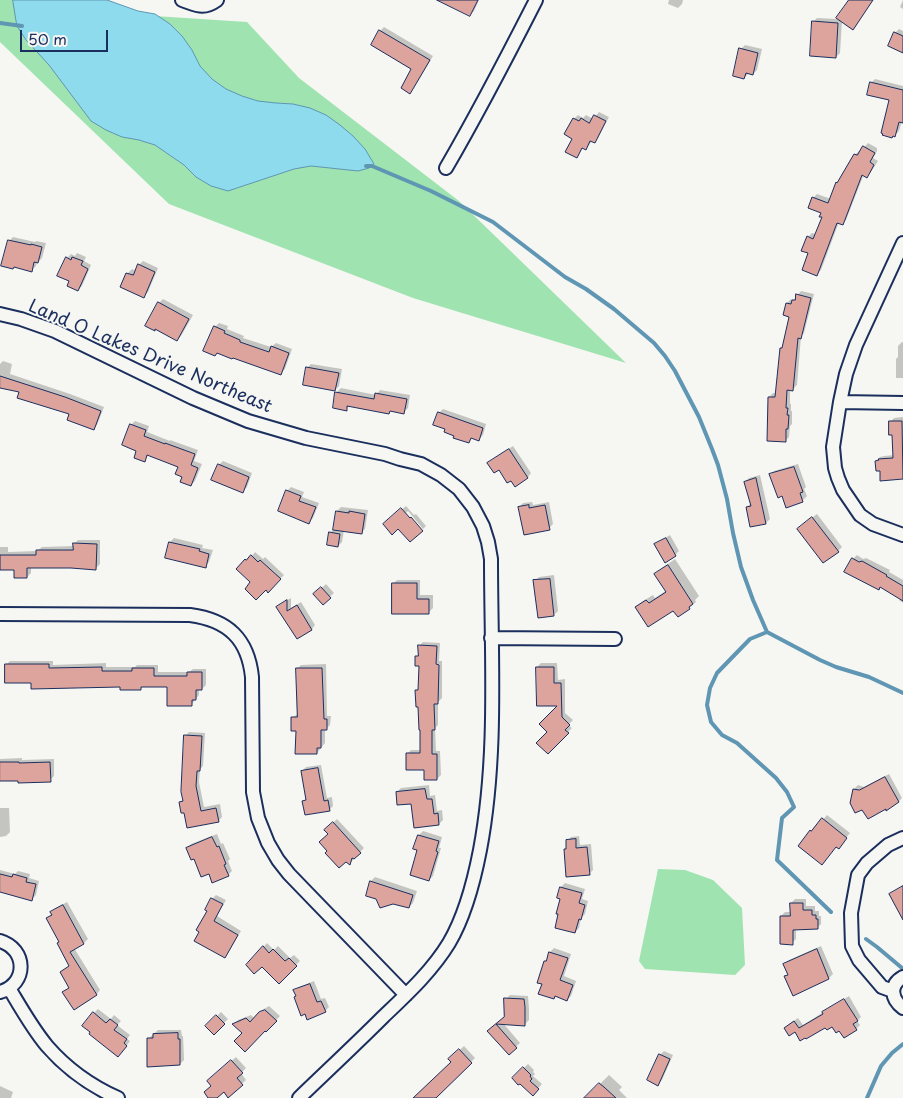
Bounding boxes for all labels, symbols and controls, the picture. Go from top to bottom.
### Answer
scale bar [22,20,110,52]
text: 50 m [28,27,67,50]
street label: Land O Lakes Drive Northeast [25,296,275,418]

